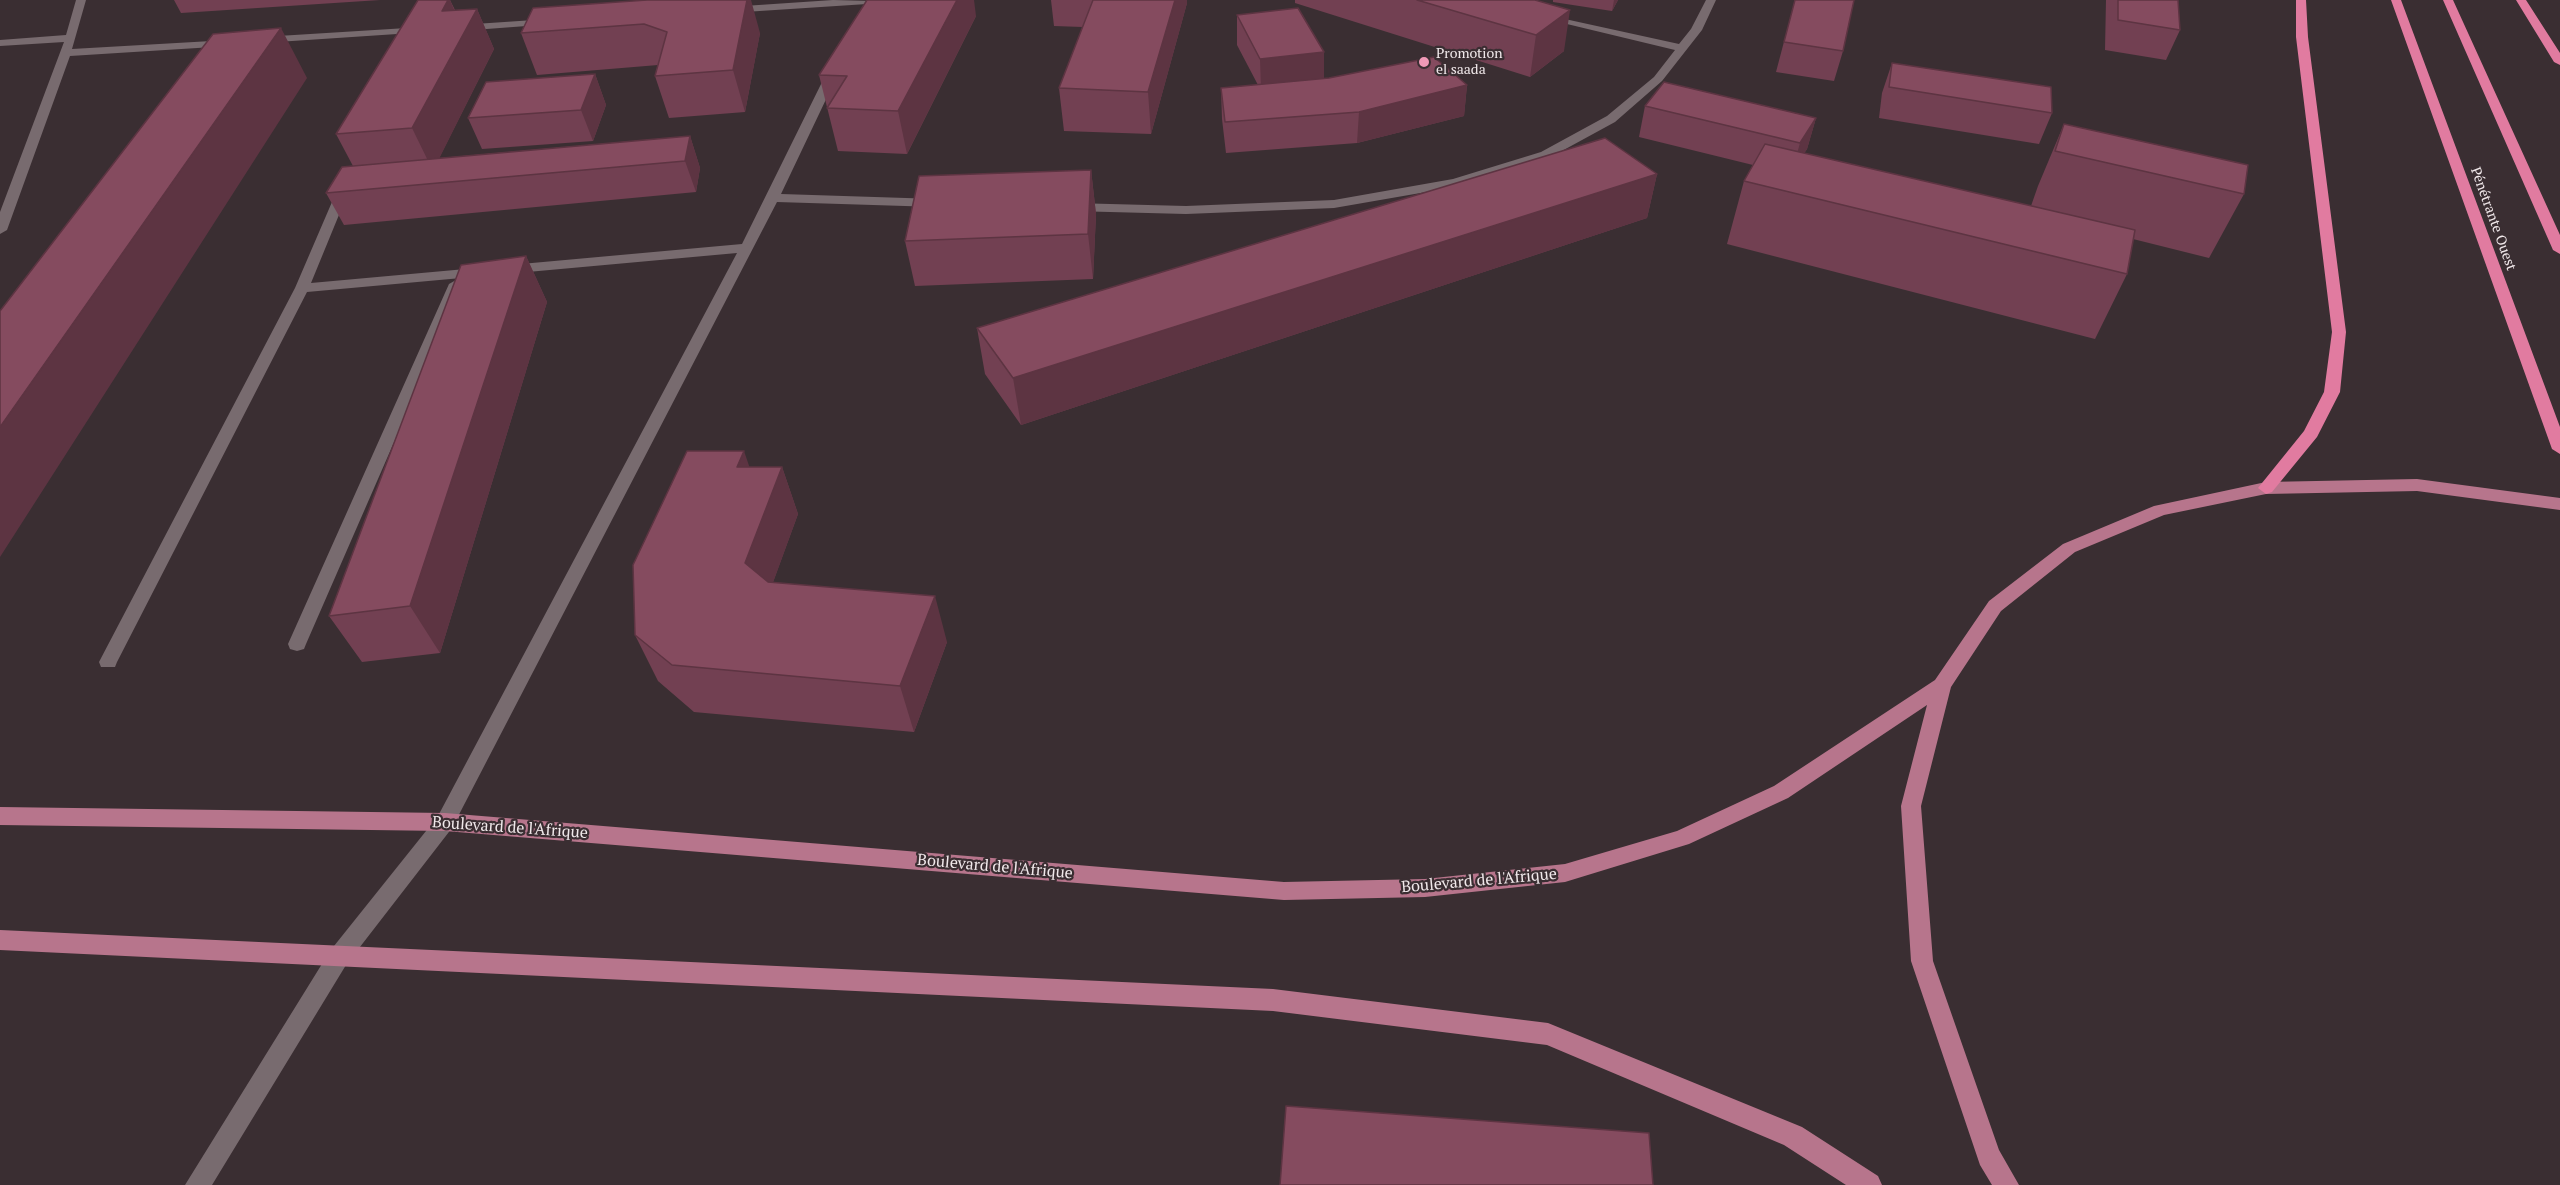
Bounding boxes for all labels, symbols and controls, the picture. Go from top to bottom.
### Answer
place label: Promotion el saada [1436,46,1503,78]
marker: Promotion el saada [1417,55,1431,69]
street label: Pénétrante Ouest [2467,165,2519,273]
street label: Boulevard de l'Afrique [431,813,589,843]
street label: Boulevard de l'Afrique [916,851,1074,883]
street label: Boulevard de l'Afrique [1400,865,1558,897]

